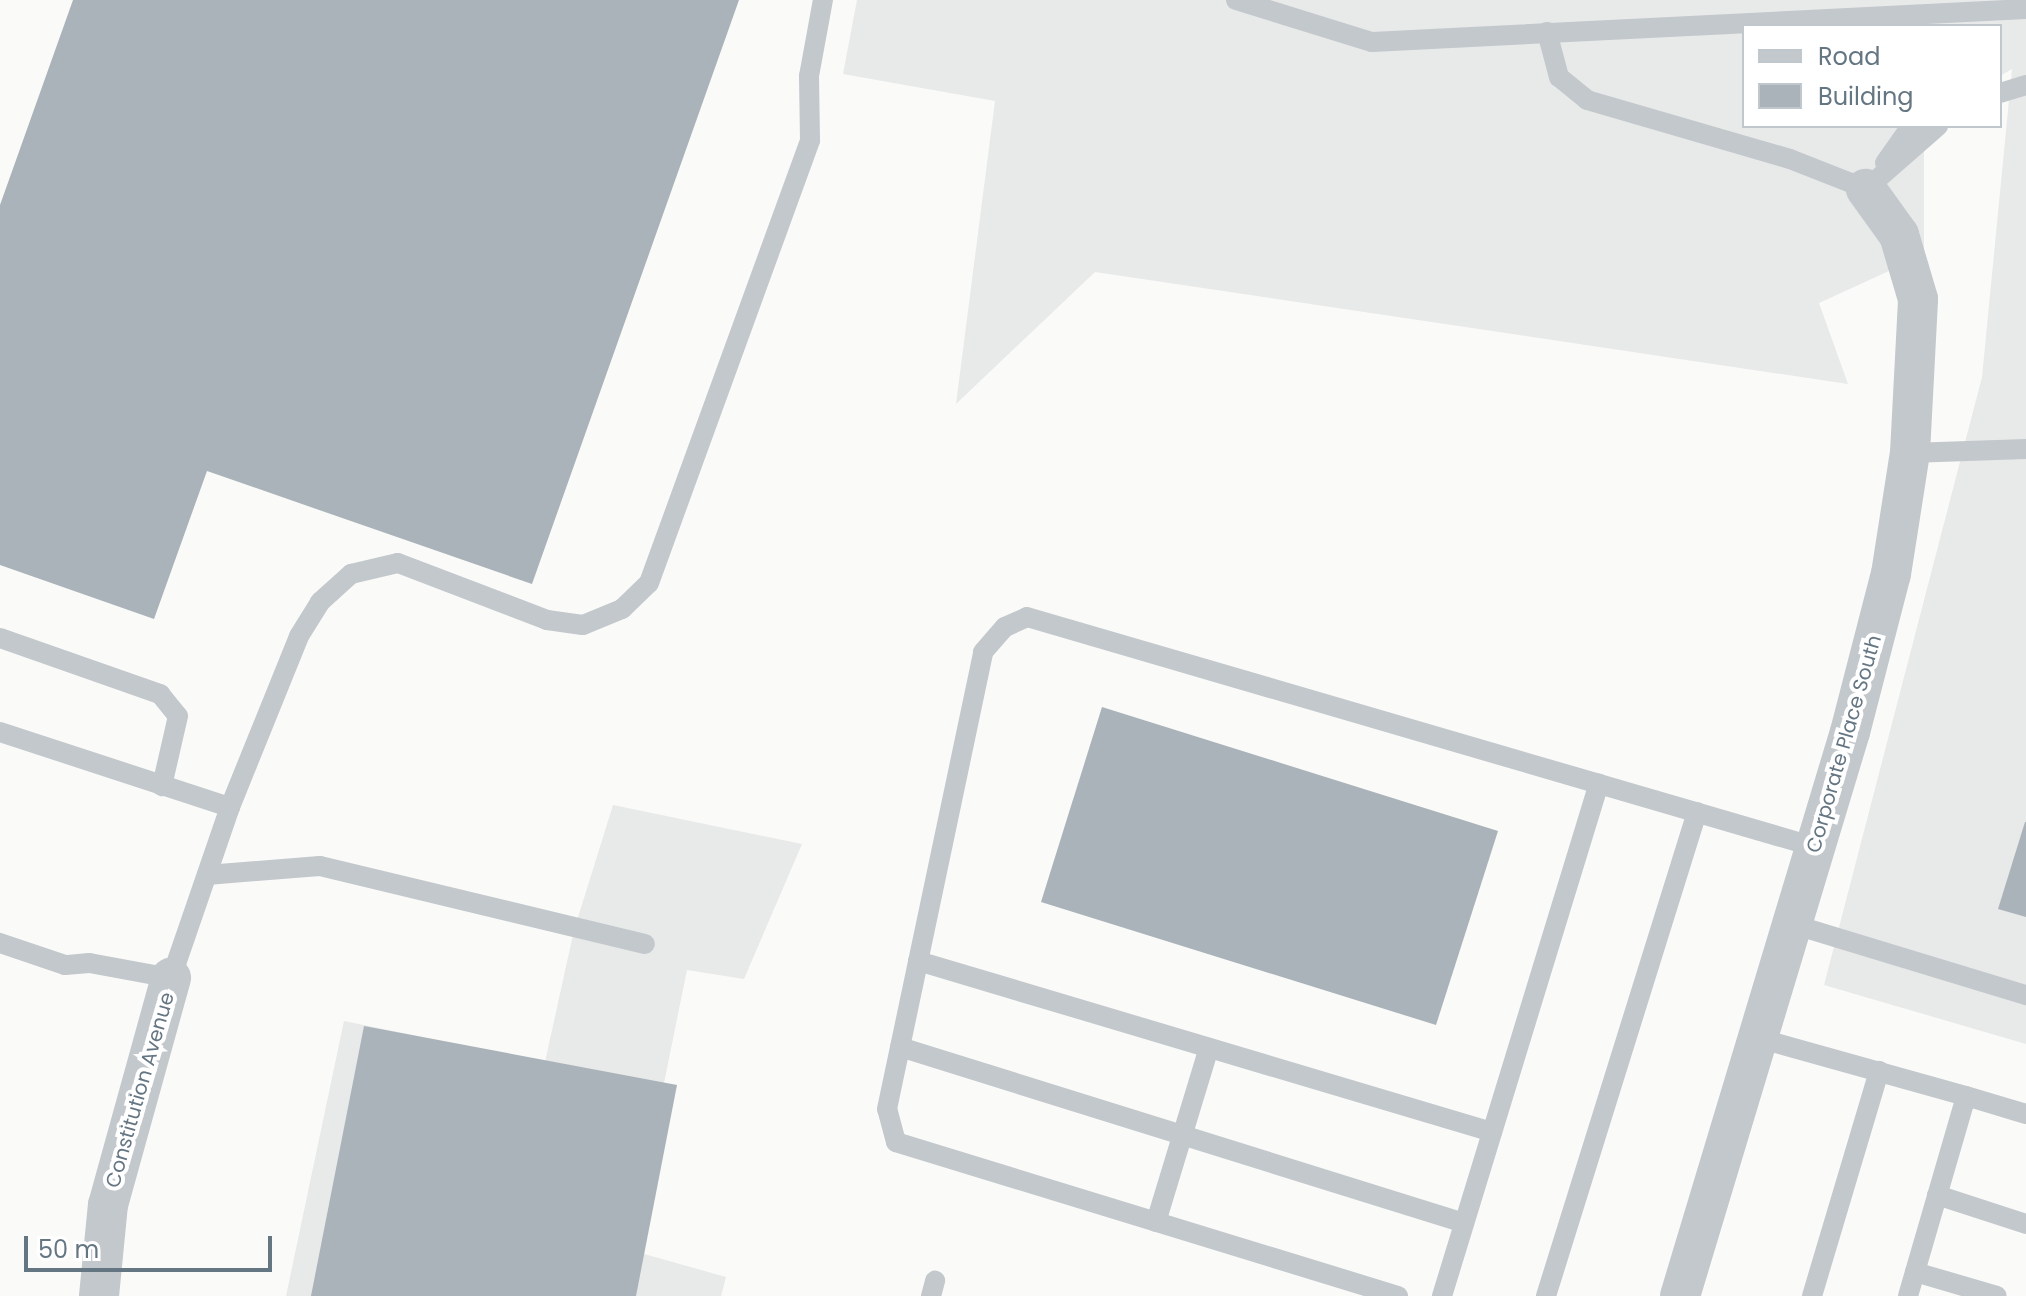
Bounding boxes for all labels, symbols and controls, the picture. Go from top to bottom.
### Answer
legend [1742,24,2002,128]
text: Road [1818,40,1880,73]
text: Building [1818,80,1914,113]
street label: Corporate Place South [1801,632,1887,856]
street label: Constitution Avenue [101,990,179,1190]
scale bar [28,1220,276,1270]
text: 50 m [38,1233,99,1266]

